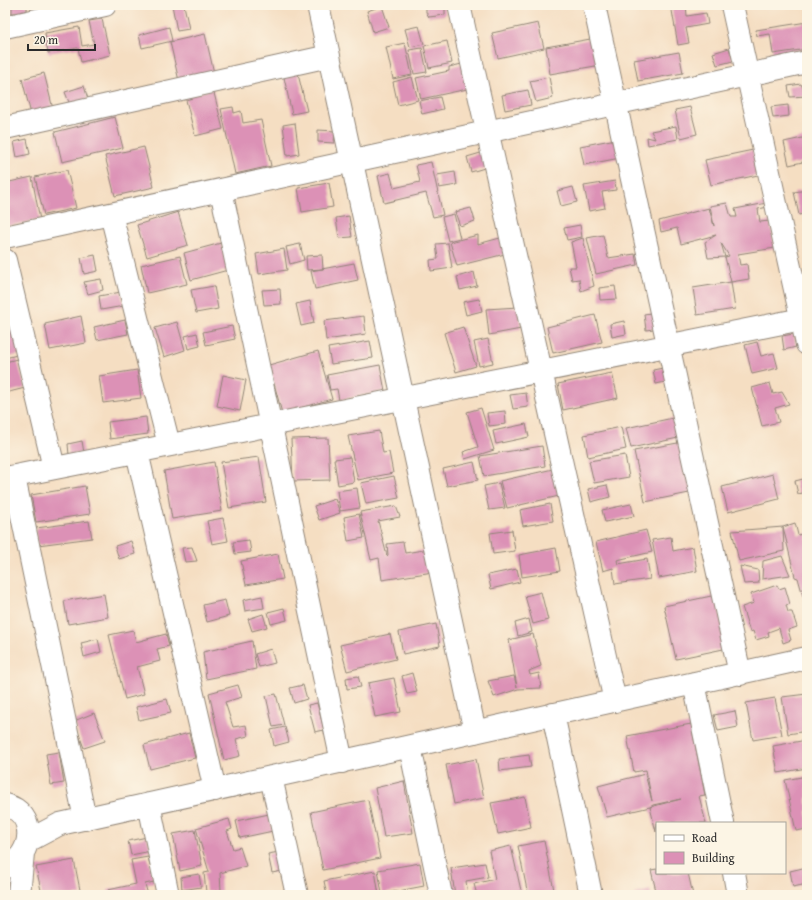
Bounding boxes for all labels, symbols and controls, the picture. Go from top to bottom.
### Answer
scale bar [28,26,95,52]
text: 20 m [34,31,58,48]
legend [656,822,786,874]
text: Road [692,829,718,846]
text: Building [692,849,735,866]

